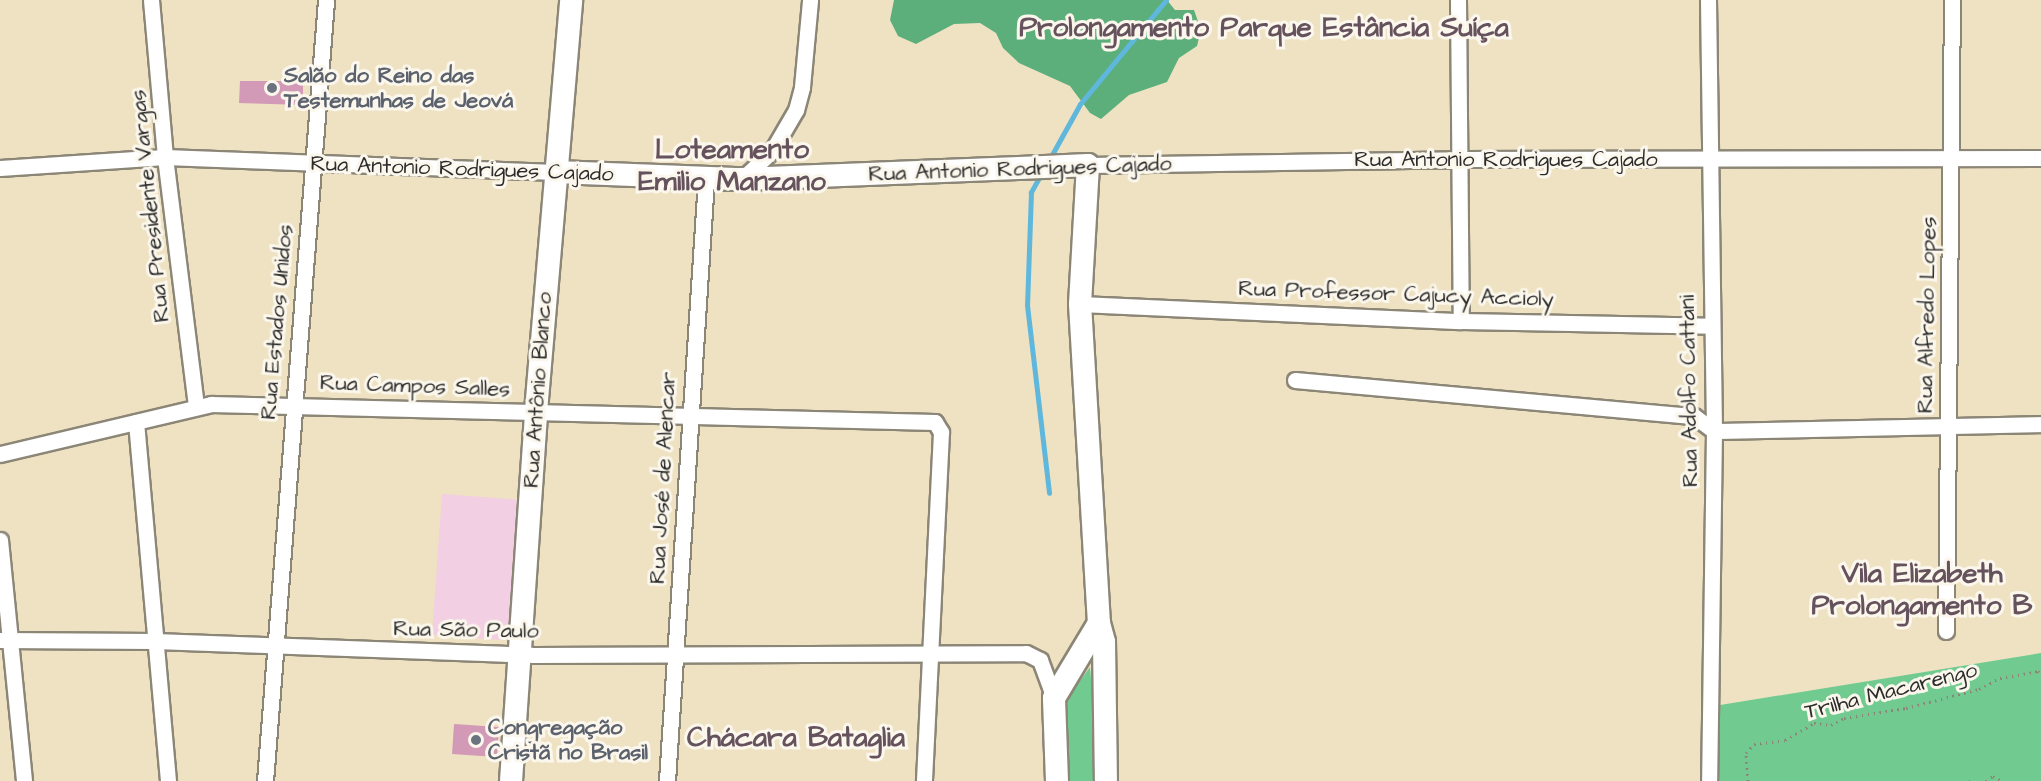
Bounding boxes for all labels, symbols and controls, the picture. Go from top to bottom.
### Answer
district label: Prolongamento Parque Estância Suíça [1019,11,1509,45]
place label: Salão do Reino das Testemunhas de Jeová [284,62,513,113]
marker: Salão do Reino das Testemunhas de Jeová [265,81,279,95]
street label: Rua Presidente Vargas [125,88,175,324]
district label: Loteamento Emilio Manzano [638,133,826,199]
street label: Rua Antonio Rodrigues Cajado [1354,147,1658,173]
street label: Rua Antonio Rodrigues Cajado [310,151,614,187]
street label: Rua Antonio Rodrigues Cajado [868,151,1172,187]
street label: Rua Alfredo Lopes [1912,216,1942,414]
street label: Rua Estados Unidos [255,223,299,421]
street label: Rua Professor Cajucy Accioly [1238,275,1554,313]
street label: Rua Antônio Blanco [518,291,558,489]
street label: Rua Adolfo Cattani [1674,295,1704,487]
street label: Rua Campos Salles [319,369,511,403]
street label: Rua José de Alencar [644,371,682,585]
district label: Vila Elizabeth Prolongamento B [1811,557,2033,623]
street label: Rua São Paulo [393,616,539,644]
street label: Trilha Macarengo [1802,657,1980,725]
place label: Congregação Cristã no Brasil [488,714,648,766]
district label: Chácara Bataglia [687,721,905,755]
marker: Congregação Cristã no Brasil [469,733,483,747]

